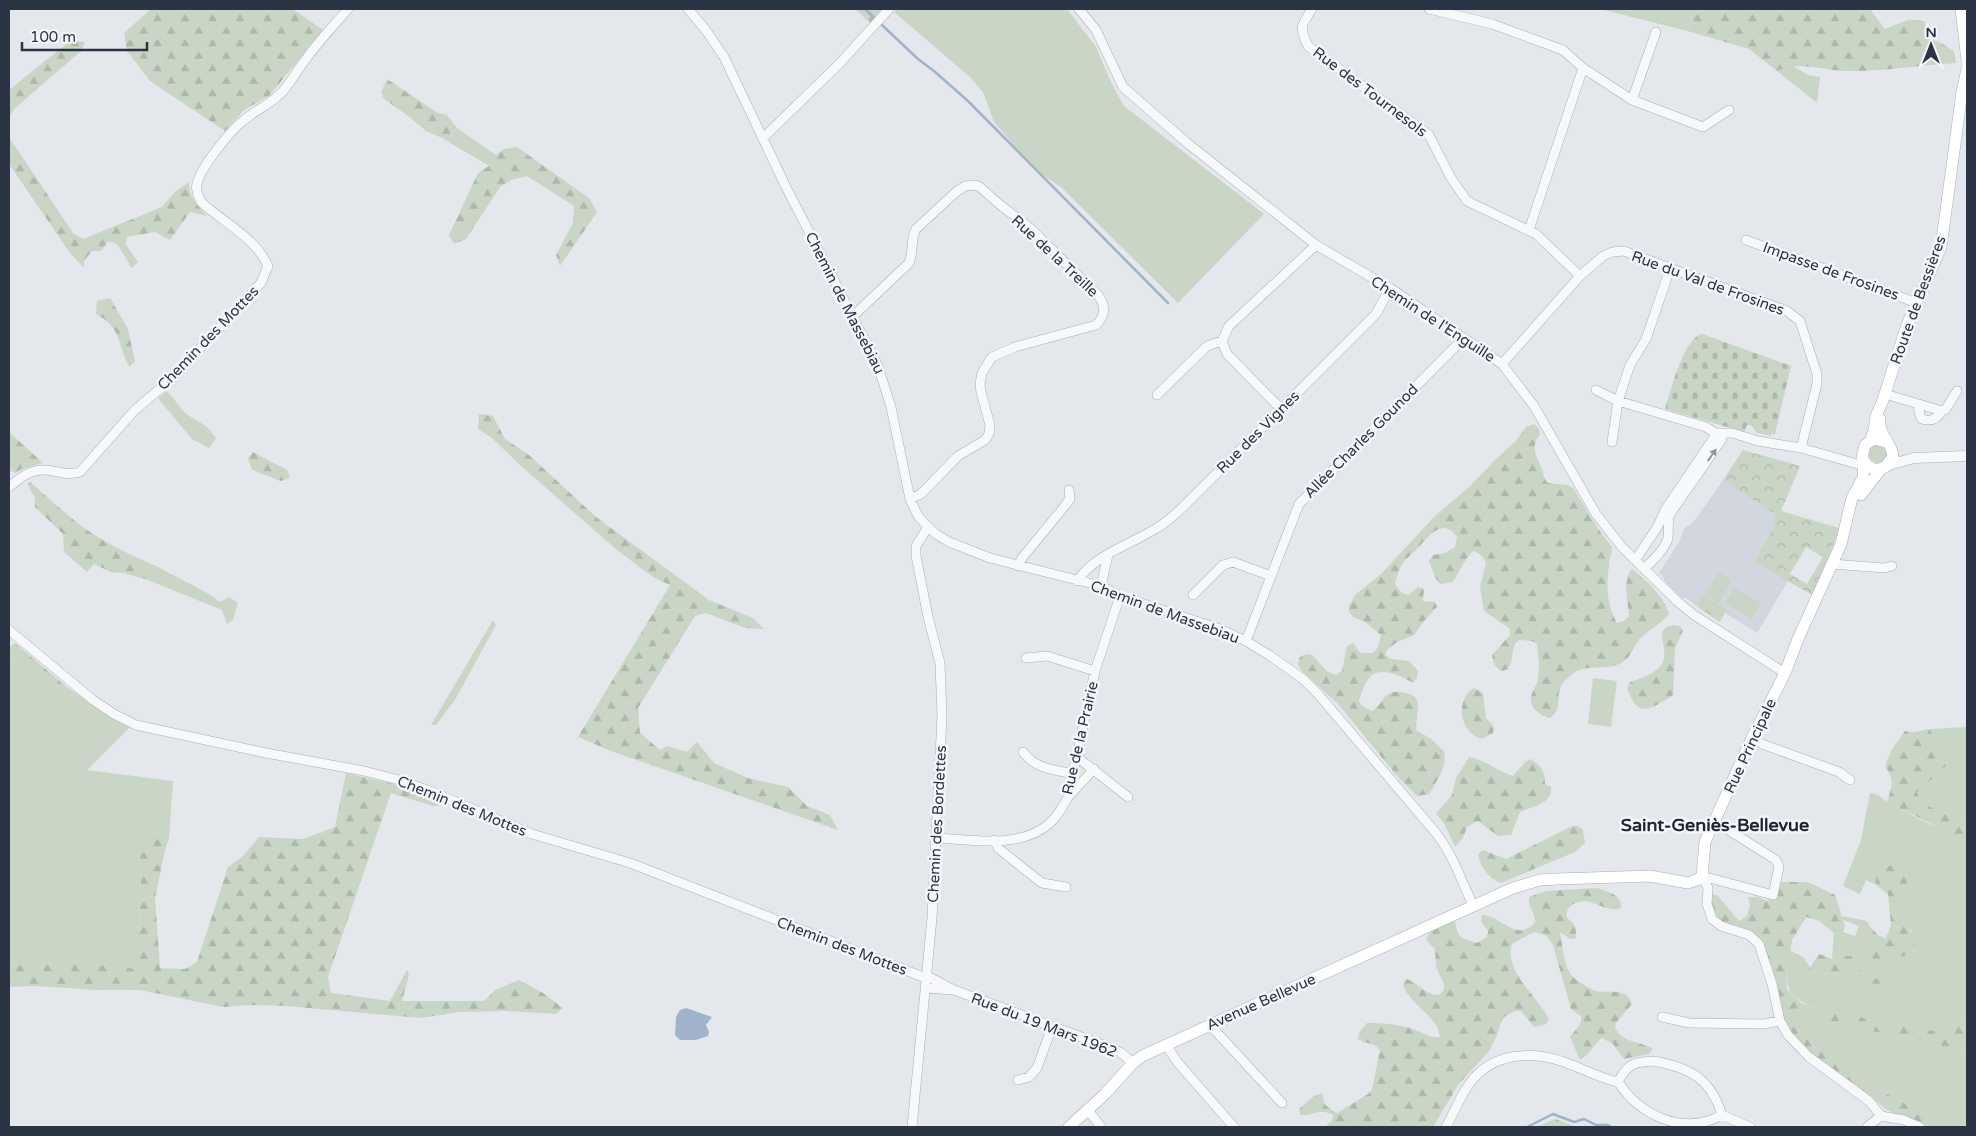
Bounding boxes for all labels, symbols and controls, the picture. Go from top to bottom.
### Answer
scale bar [22,20,148,52]
north arrow [1906,20,1956,70]
text: N [1925,24,1937,41]
text: 100 m [30,28,76,46]
street label: Rue des Tournesols [1309,43,1431,141]
street label: Rue de la Treille [1008,211,1102,301]
street label: Chemin de Massebiau [801,229,889,377]
street label: Route de Bessières [1886,233,1950,367]
street label: Impasse de Frosines [1760,238,1902,304]
street label: Rue du Val de Frosines [1629,247,1787,319]
street label: Chemin de l'Enguille [1368,272,1498,366]
street label: Chemin des Mottes [154,282,262,394]
street label: Allée Charles Gounod [1300,380,1422,502]
street label: Rue des Vignes [1213,387,1303,477]
one-way arrow [1707,448,1717,462]
street label: Chemin de Massebiau [1088,577,1242,647]
street label: Rue de la Prairie [1058,679,1102,797]
street label: Rue Principale [1720,696,1780,796]
street label: Chemin des Bordettes [924,745,950,903]
street label: Chemin des Mottes [395,772,529,840]
district label: Saint-Geniès-Bellevue [1621,814,1809,836]
street label: Chemin des Mottes [774,913,910,979]
street label: Avenue Bellevue [1204,970,1318,1034]
street label: Rue du 19 Mars 1962 [968,989,1120,1061]

